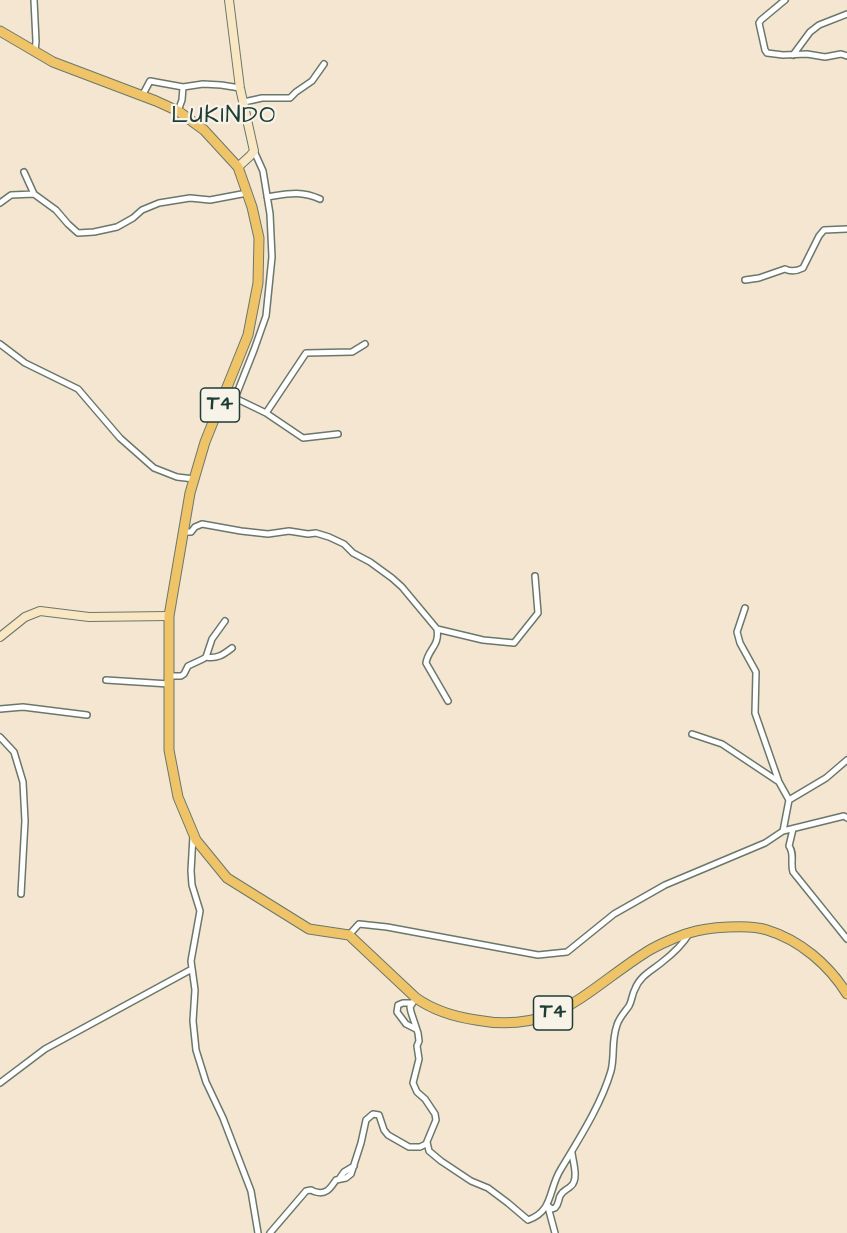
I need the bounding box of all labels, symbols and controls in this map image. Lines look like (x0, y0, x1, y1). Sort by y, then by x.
district label: LUKINDO (171, 103, 277, 131)
road number: T4 (200, 388, 240, 422)
road number: T4 (534, 996, 572, 1030)

